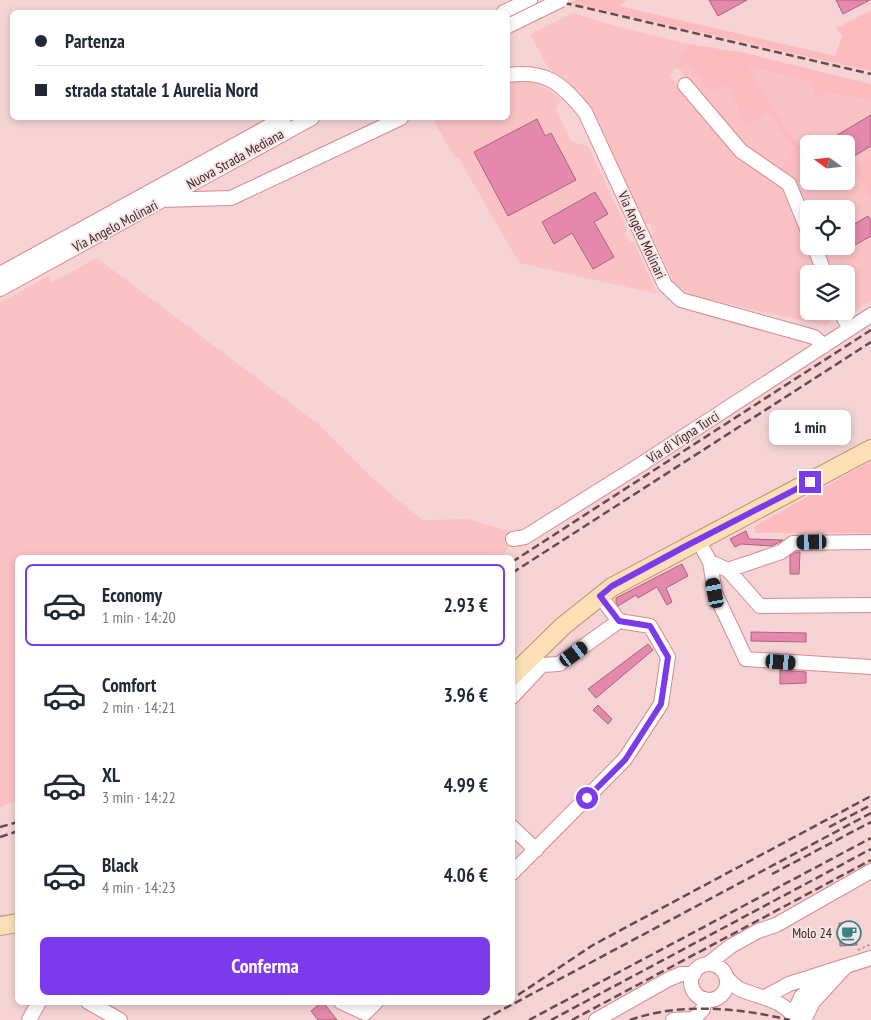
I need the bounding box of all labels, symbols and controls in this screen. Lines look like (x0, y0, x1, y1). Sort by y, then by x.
text: Partenza (65, 29, 125, 53)
text: strada statale 1 Aurelia Nord (65, 78, 258, 102)
street label: Nuova Strada Mediana (183, 125, 287, 193)
north arrow (800, 135, 855, 190)
map controls (800, 135, 855, 320)
street label: Via Angelo Molinari (613, 187, 670, 282)
street label: Via Angelo Molinari (68, 196, 161, 257)
button: locate (800, 200, 855, 255)
button: layers (800, 265, 855, 320)
street label: Via di Vigna Turci (643, 407, 723, 468)
callout: 1 min (769, 410, 851, 444)
text: 1 min (794, 417, 826, 437)
route end (799, 471, 821, 493)
car (796, 534, 827, 550)
car (704, 577, 725, 609)
icon: car (42, 583, 87, 628)
text: Economy (102, 583, 162, 607)
text: 2.93 € (444, 593, 488, 617)
text: 1 min · 14:20 (102, 607, 176, 627)
car (557, 639, 590, 669)
car (765, 653, 796, 671)
icon: car (42, 673, 87, 718)
text: Comfort (102, 673, 156, 697)
text: 3.96 € (444, 683, 488, 707)
text: 2 min · 14:21 (102, 697, 176, 717)
icon: car (42, 763, 87, 808)
text: XL (102, 763, 120, 787)
text: 4.99 € (444, 773, 488, 797)
text: 3 min · 14:22 (102, 787, 176, 807)
route start (576, 787, 598, 809)
icon: car (42, 853, 87, 898)
text: Black (102, 853, 138, 877)
text: 4.06 € (444, 863, 488, 887)
text: 4 min · 14:23 (102, 877, 176, 897)
cafe icon: Molo 24 (836, 920, 862, 946)
place label: Molo 24 (792, 924, 833, 942)
button: Conferma (40, 937, 490, 995)

